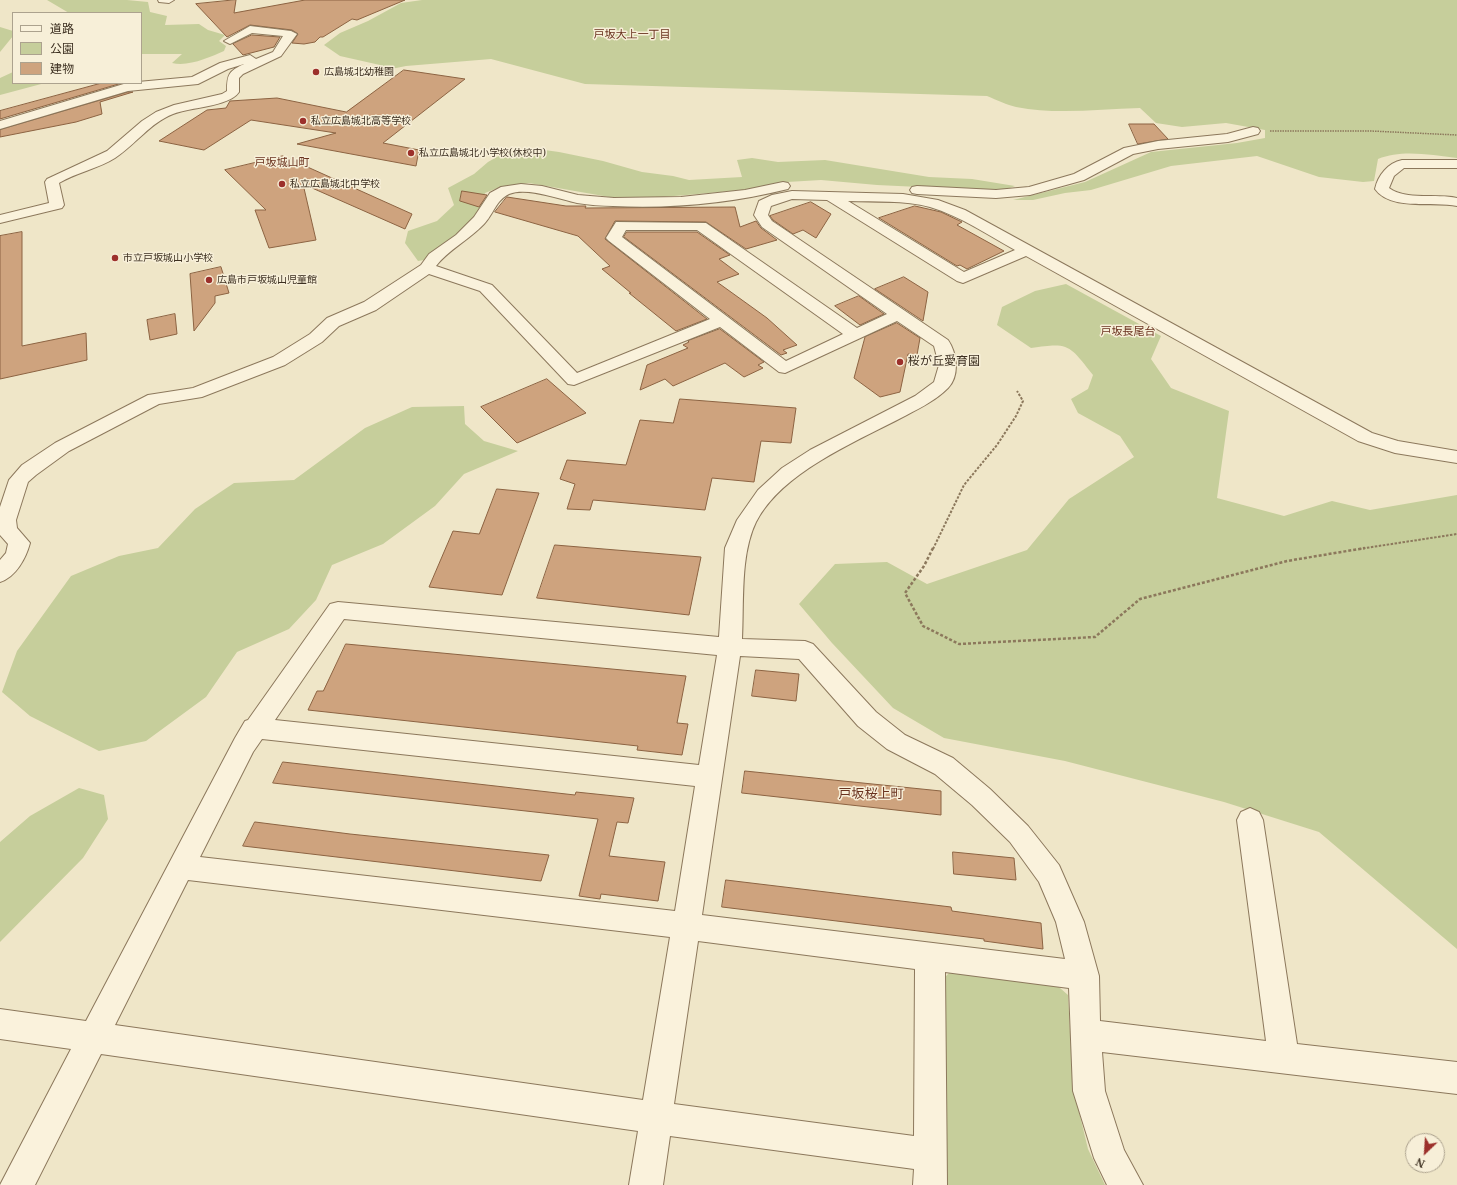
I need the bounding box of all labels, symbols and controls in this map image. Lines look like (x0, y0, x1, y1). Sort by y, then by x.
legend (12, 12, 142, 84)
text: 道路 (50, 20, 74, 37)
district label: 戸坂大上一丁目 (594, 28, 670, 42)
text: 公園 (50, 40, 74, 57)
text: 建物 (50, 60, 74, 77)
place label: 広島城北幼稚園 (324, 66, 394, 78)
marker: 広島城北幼稚園 (311, 67, 321, 77)
place label: 私立広島城北高等学校 (311, 115, 411, 127)
marker: 私立広島城北高等学校 (298, 116, 308, 126)
place label: 私立広島城北小学校(休校中) (419, 147, 546, 159)
marker: 私立広島城北小学校(休校中) (406, 148, 416, 158)
district label: 戸坂城山町 (255, 156, 309, 170)
place label: 私立広島城北中学校 (290, 178, 380, 190)
marker: 私立広島城北中学校 (277, 179, 287, 189)
place label: 市立戸坂城山小学校 (123, 252, 213, 264)
marker: 市立戸坂城山小学校 (110, 253, 120, 263)
place label: 広島市戸坂城山児童館 (217, 274, 317, 286)
marker: 広島市戸坂城山児童館 (204, 275, 214, 285)
district label: 戸坂長尾台 (1101, 325, 1155, 339)
place label: 桜が丘愛育園 (908, 355, 980, 369)
marker: 桜が丘愛育園 (895, 357, 905, 367)
district label: 戸坂桜上町 (839, 786, 903, 802)
north arrow (1405, 1133, 1445, 1173)
text: N (1413, 1155, 1427, 1172)

